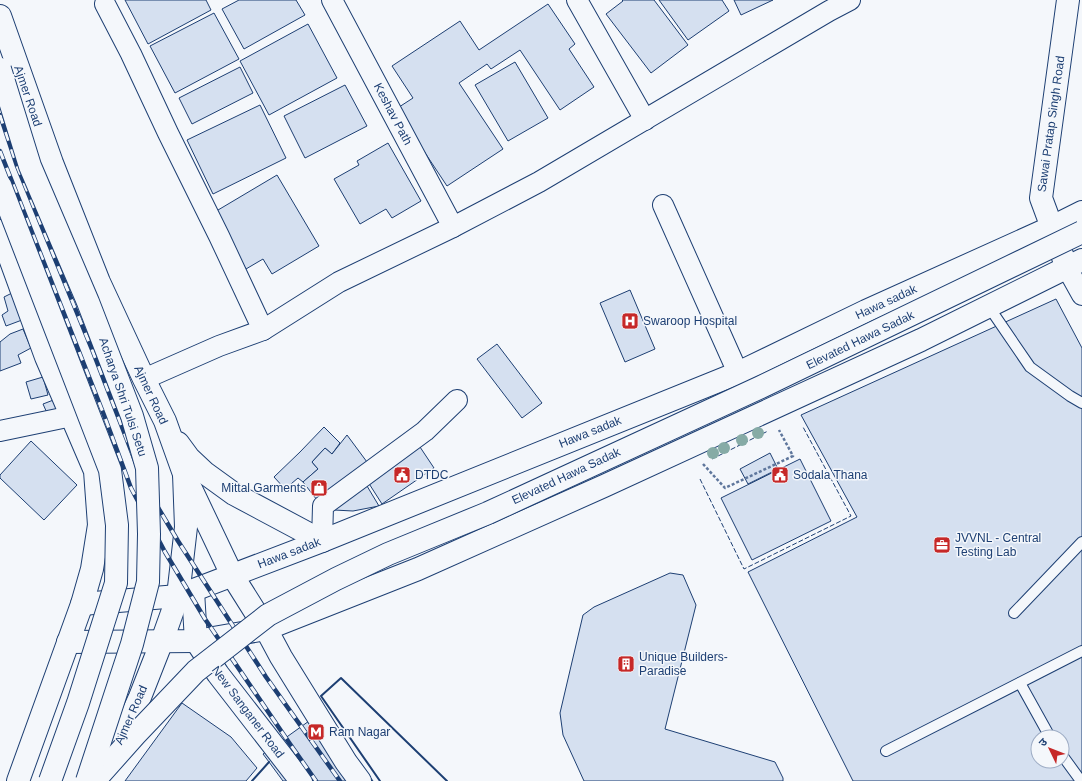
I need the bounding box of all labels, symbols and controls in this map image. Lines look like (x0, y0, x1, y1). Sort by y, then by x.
street label: Sawai Pratap Singh Road (1035, 55, 1067, 193)
street label: Ajmer Road (11, 64, 45, 128)
street label: Keshav Path (371, 81, 415, 147)
street label: Hawa sadak (853, 281, 920, 322)
street label: Elevated Hawa Sadak (804, 307, 917, 372)
hospital icon: Swaroop Hospital (620, 311, 640, 331)
place label: Swaroop Hospital (643, 314, 737, 328)
street label: Acharya Shri Tulsi Setu (96, 336, 150, 458)
street label: Ajmer Road (131, 363, 171, 427)
street label: Hawa sadak (557, 413, 624, 451)
street label: Elevated Hawa Sadak (510, 444, 623, 507)
public building icon: DTDC (392, 465, 412, 485)
public building icon: Sodala Thana (770, 465, 790, 485)
place label: DTDC (415, 468, 449, 482)
place label: Sodala Thana (793, 468, 868, 482)
shop icon: Mittal Garments (309, 478, 329, 498)
place label: Mittal Garments (221, 481, 306, 495)
place label: JVVNL - Central Testing Lab (955, 531, 1041, 559)
street label: Hawa sadak (256, 534, 323, 571)
office icon: JVVNL - Central Testing Lab (932, 535, 952, 555)
place label: Unique Builders- Paradise (639, 650, 728, 678)
building icon: Unique Builders- Paradise (616, 654, 636, 674)
street label: New Sanganer Road (209, 663, 287, 761)
street label: Ajmer Road (112, 683, 150, 747)
metro station icon: Ram Nagar (306, 722, 326, 742)
place label: Ram Nagar (329, 725, 390, 739)
north arrow (1030, 729, 1070, 769)
text: उ (1036, 735, 1050, 749)

